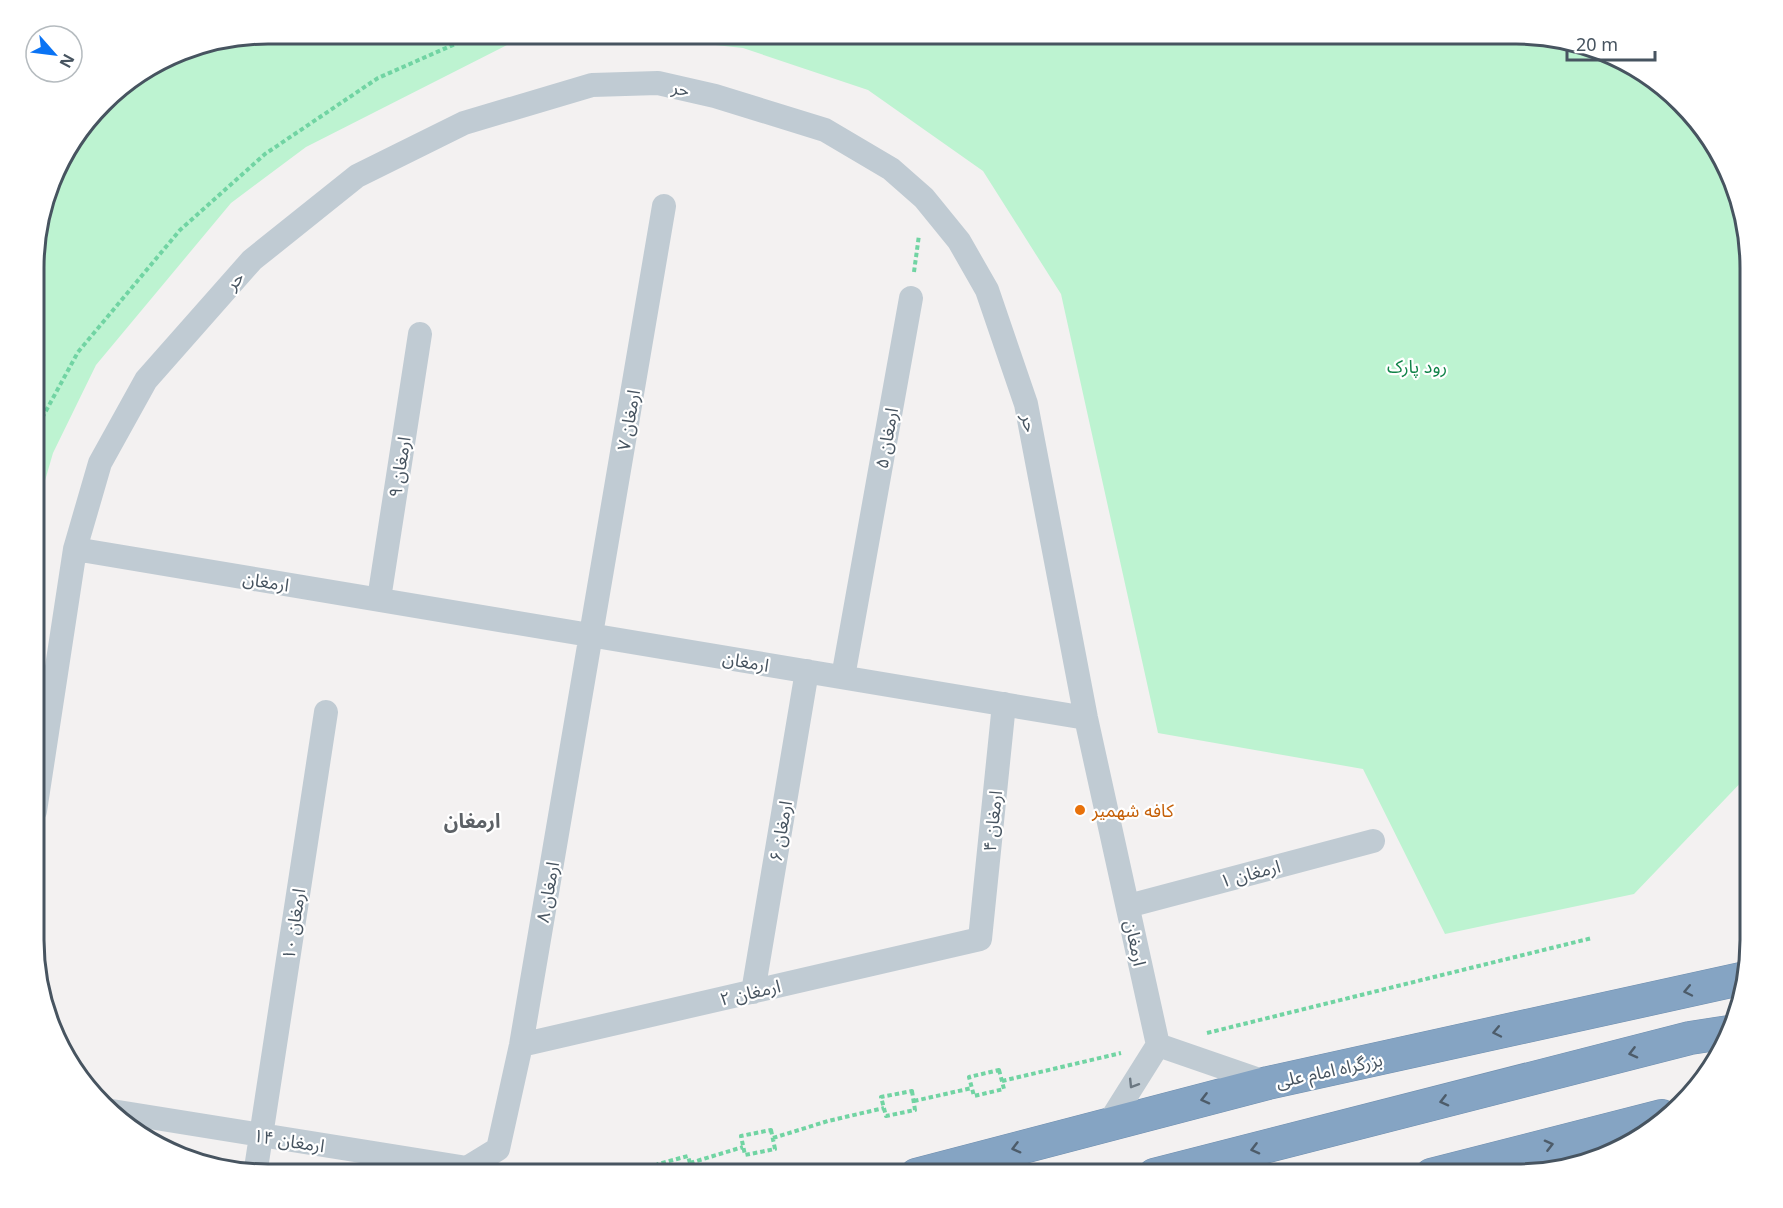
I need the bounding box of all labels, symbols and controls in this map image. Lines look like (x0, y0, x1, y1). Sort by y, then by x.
north arrow (24, 24, 84, 84)
scale bar (1567, 24, 1656, 62)
text: 20 m (1576, 32, 1618, 56)
text: N (54, 50, 80, 72)
street label: حر (669, 74, 692, 102)
street label: حر (218, 265, 249, 295)
park label: رود پارک (1387, 354, 1447, 378)
street label: ارمغان ۷ (611, 388, 645, 452)
street label: ارمغان ۵ (869, 406, 903, 470)
street label: حر (1016, 411, 1043, 434)
street label: ارمغان ۹ (382, 435, 416, 499)
street label: ارمغان (241, 566, 291, 596)
street label: ارمغان (721, 645, 771, 677)
street label: ارمغان ۴ (977, 789, 1007, 853)
place label: كافه شهمير (1091, 798, 1174, 822)
street label: ارمغان ۶ (763, 799, 797, 863)
marker: كافه شهمير (1073, 803, 1087, 817)
district label: ارمغان (444, 807, 500, 834)
street label: ارمغان ۱ (1217, 853, 1283, 893)
street label: ارمغان ۸ (530, 860, 564, 924)
street label: ارمغان ۱۰ (276, 887, 310, 961)
street label: ارمغان (1119, 918, 1153, 968)
street label: ارمغان ۲ (717, 973, 783, 1011)
one-way arrow (1683, 983, 1693, 996)
one-way arrow (1493, 1025, 1503, 1038)
one-way arrow (1628, 1045, 1638, 1058)
street label: بزرگراه امام علی (1274, 1047, 1385, 1096)
one-way arrow (1129, 1078, 1141, 1088)
one-way arrow (1200, 1092, 1211, 1104)
one-way arrow (1439, 1093, 1449, 1106)
street label: ارمغان ۱۴ (252, 1123, 326, 1157)
one-way arrow (1544, 1139, 1554, 1152)
one-way arrow (1011, 1141, 1022, 1153)
one-way arrow (1250, 1142, 1260, 1155)

